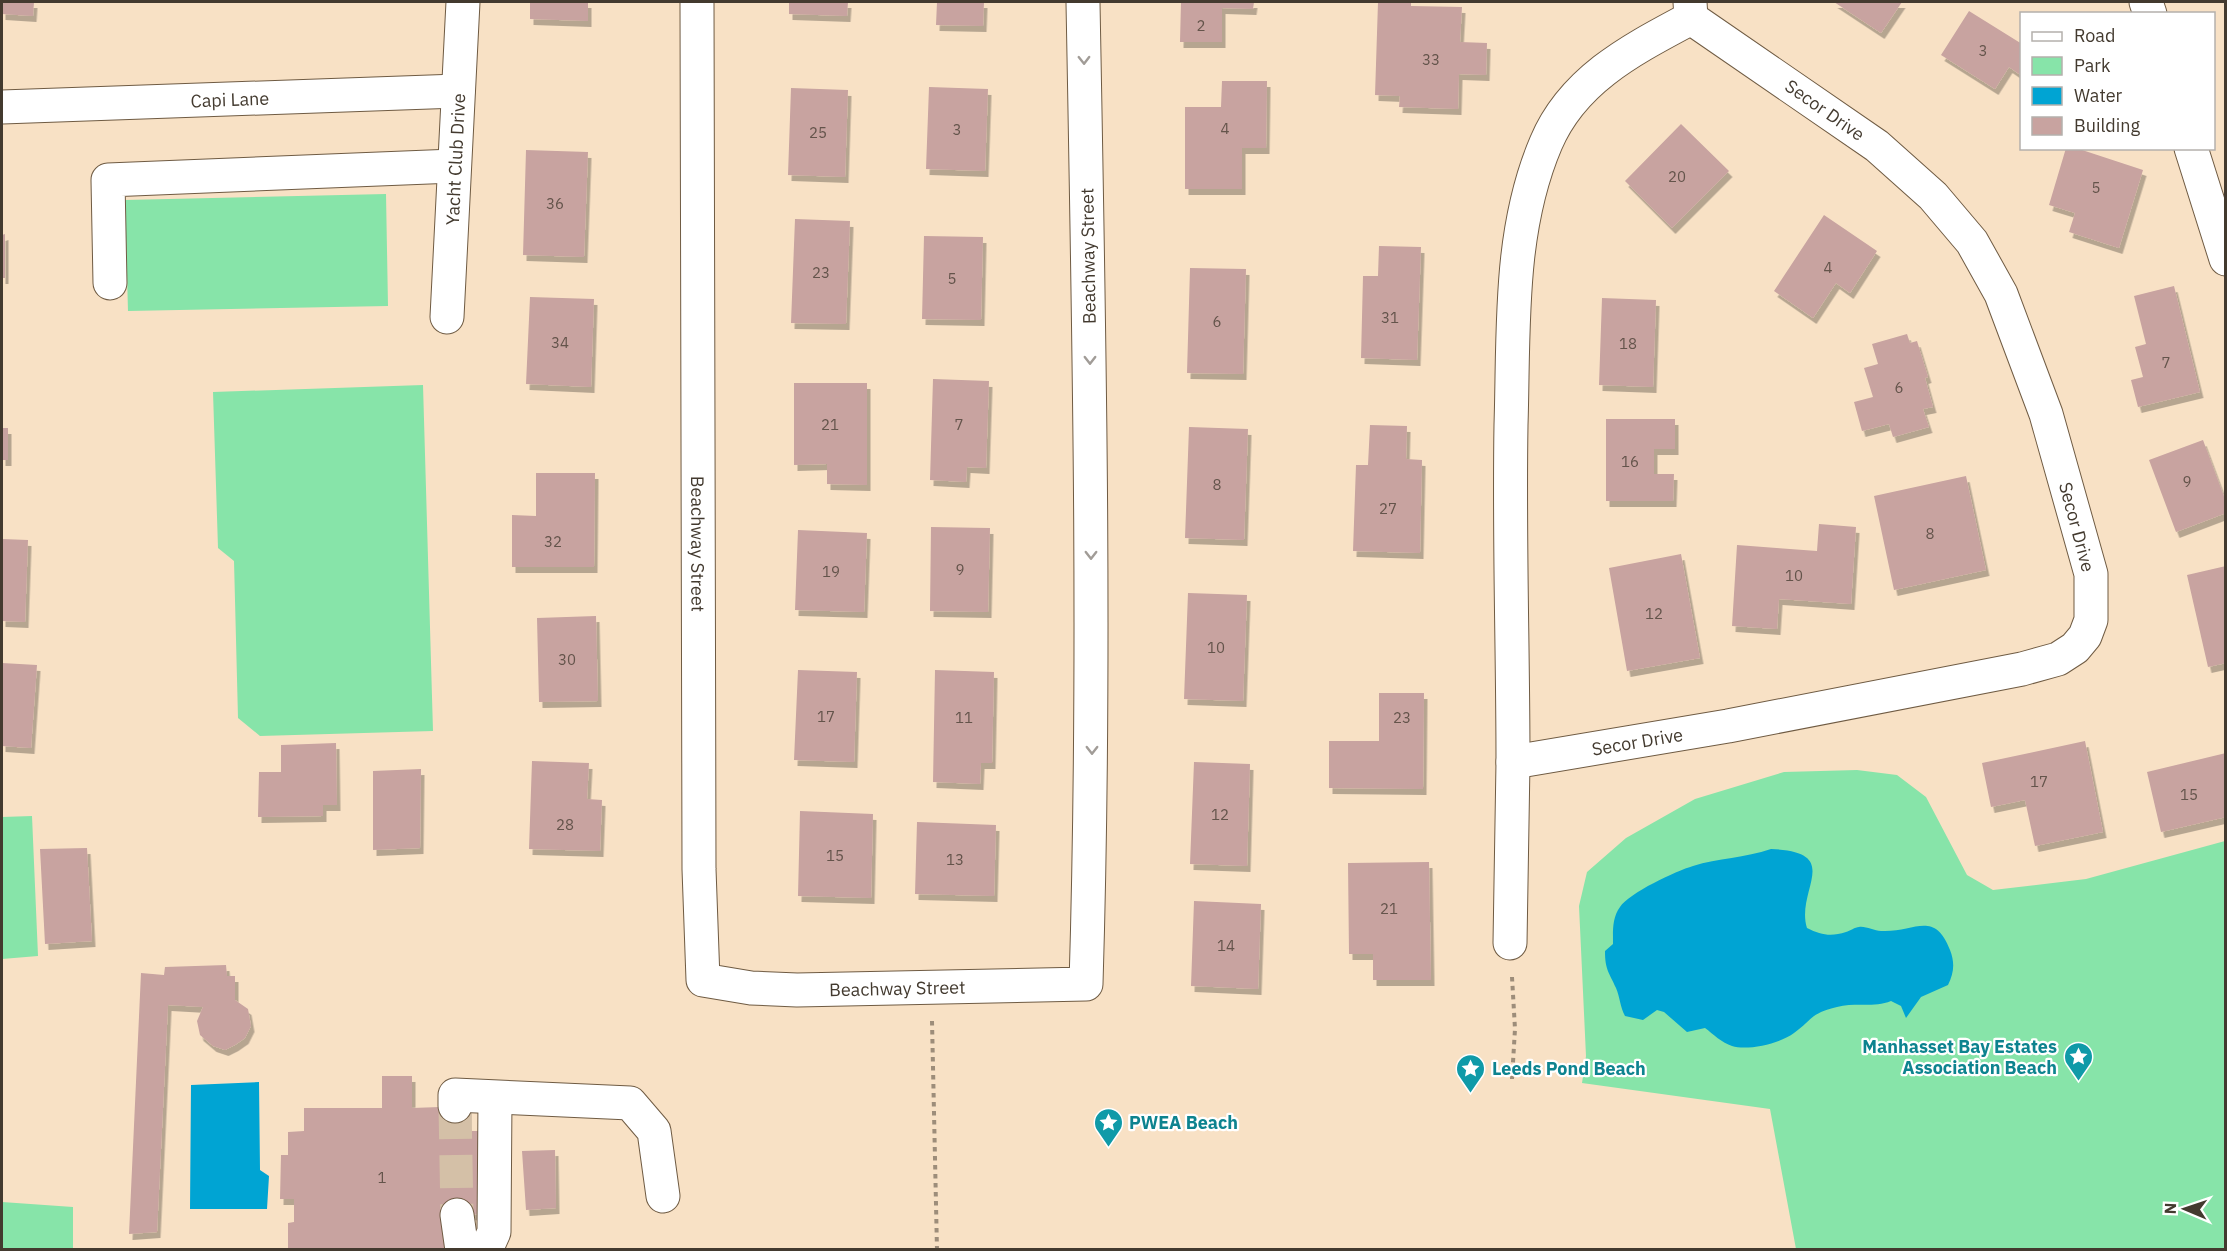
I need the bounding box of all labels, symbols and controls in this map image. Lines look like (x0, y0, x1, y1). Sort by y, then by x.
legend (2020, 12, 2215, 150)
house number: 2 (1196, 16, 1206, 35)
text: Road (2074, 24, 2115, 47)
house number: 3 (1978, 41, 1988, 60)
house number: 33 (1422, 50, 1440, 69)
text: Park (2074, 54, 2111, 77)
one-way arrow (1078, 55, 1090, 64)
street label: Secor Drive (1781, 74, 1869, 146)
text: Water (2074, 84, 2123, 107)
street label: Capi Lane (190, 86, 270, 112)
street label: Yacht Club Drive (440, 93, 470, 226)
text: Building (2074, 114, 2141, 137)
house number: 4 (1220, 119, 1230, 138)
house number: 3 (952, 120, 962, 139)
house number: 25 (809, 123, 827, 142)
house number: 20 (1668, 167, 1686, 186)
house number: 5 (2091, 178, 2101, 197)
street label: Beachway Street (1075, 188, 1101, 324)
house number: 36 (546, 194, 564, 213)
house number: 4 (1823, 258, 1833, 277)
house number: 23 (812, 263, 830, 282)
house number: 5 (947, 269, 957, 288)
house number: 31 (1381, 308, 1399, 327)
house number: 6 (1212, 312, 1222, 331)
house number: 34 (551, 333, 569, 352)
house number: 18 (1619, 334, 1637, 353)
house number: 7 (2161, 353, 2171, 372)
one-way arrow (1084, 355, 1096, 364)
house number: 6 (1894, 378, 1904, 397)
house number: 21 (821, 415, 839, 434)
house number: 7 (954, 415, 964, 434)
house number: 16 (1621, 452, 1639, 471)
house number: 9 (2182, 472, 2192, 491)
house number: 8 (1212, 475, 1222, 494)
street label: Beachway Street (687, 476, 710, 612)
street label: Secor Drive (2054, 480, 2100, 575)
house number: 27 (1379, 499, 1397, 518)
house number: 8 (1925, 524, 1935, 543)
house number: 32 (544, 532, 562, 551)
one-way arrow (1085, 550, 1097, 559)
house number: 9 (955, 560, 965, 579)
house number: 19 (822, 562, 840, 581)
house number: 10 (1785, 566, 1803, 585)
house number: 12 (1645, 604, 1663, 623)
house number: 10 (1207, 638, 1225, 657)
house number: 30 (558, 650, 576, 669)
house number: 17 (817, 707, 835, 726)
house number: 11 (955, 708, 973, 727)
house number: 23 (1393, 708, 1411, 727)
street label: Secor Drive (1590, 722, 1685, 760)
one-way arrow (1086, 745, 1098, 754)
house number: 17 (2030, 772, 2048, 791)
house number: 15 (2180, 785, 2198, 804)
house number: 12 (1211, 805, 1229, 824)
house number: 28 (556, 815, 574, 834)
house number: 15 (826, 846, 844, 865)
house number: 13 (946, 850, 964, 869)
house number: 21 (1380, 899, 1398, 918)
house number: 14 (1217, 936, 1235, 955)
street label: Beachway Street (829, 975, 966, 1001)
place label: Manhasset Bay Estates Association Beach (1862, 1035, 2057, 1079)
place icon: Manhasset Bay Estates Association Beach (2062, 1040, 2094, 1082)
place icon: Leeds Pond Beach (1455, 1052, 1487, 1094)
place label: Leeds Pond Beach (1492, 1057, 1646, 1080)
place icon: PWEA Beach (1092, 1106, 1124, 1148)
place label: PWEA Beach (1129, 1111, 1238, 1134)
house number: 1 (377, 1168, 387, 1187)
north arrow (2155, 1179, 2215, 1239)
text: N (2160, 1202, 2180, 1215)

